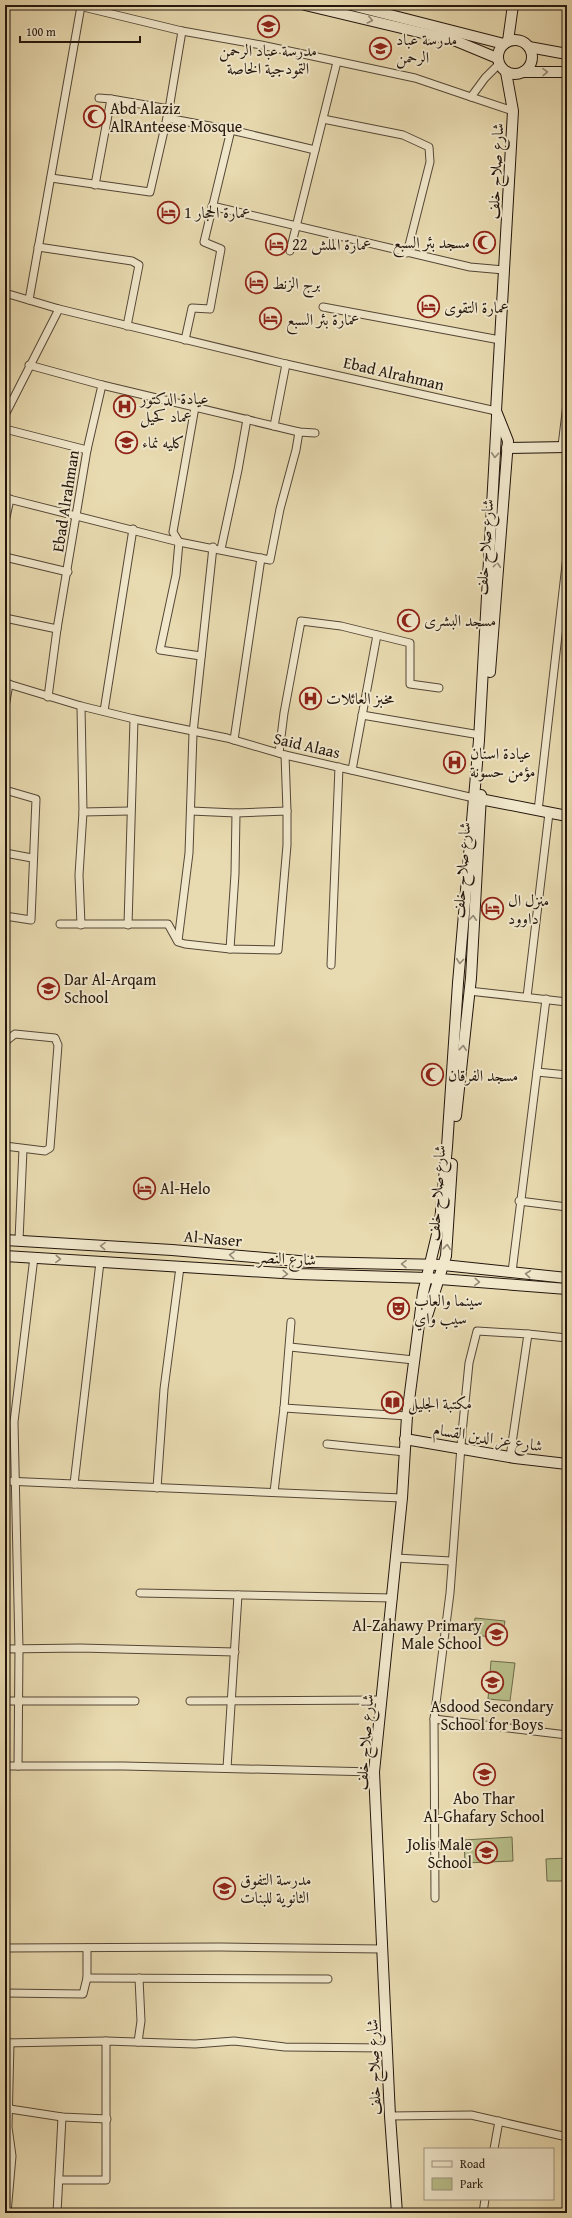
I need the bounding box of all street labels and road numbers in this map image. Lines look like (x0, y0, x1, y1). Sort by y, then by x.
street label: شارع صلاح خلف (480, 122, 513, 220)
street label: Ebad Alrahman (341, 350, 447, 396)
street label: Ebad Alrahman (45, 448, 85, 554)
street label: شارع صلاح خلف (469, 498, 502, 596)
street label: Said Alaas (271, 726, 343, 764)
street label: شارع صلاح خلف (446, 821, 479, 919)
street label: شارع صلاح خلف (421, 1144, 454, 1242)
street label: Al-Naser (183, 1224, 243, 1253)
street label: شارع النصر (255, 1244, 317, 1274)
street label: شارع عز الدين القسام (431, 1416, 545, 1460)
street label: شارع صلاح خلف (349, 1693, 382, 1791)
street label: شارع صلاح خلف (359, 2018, 390, 2116)

